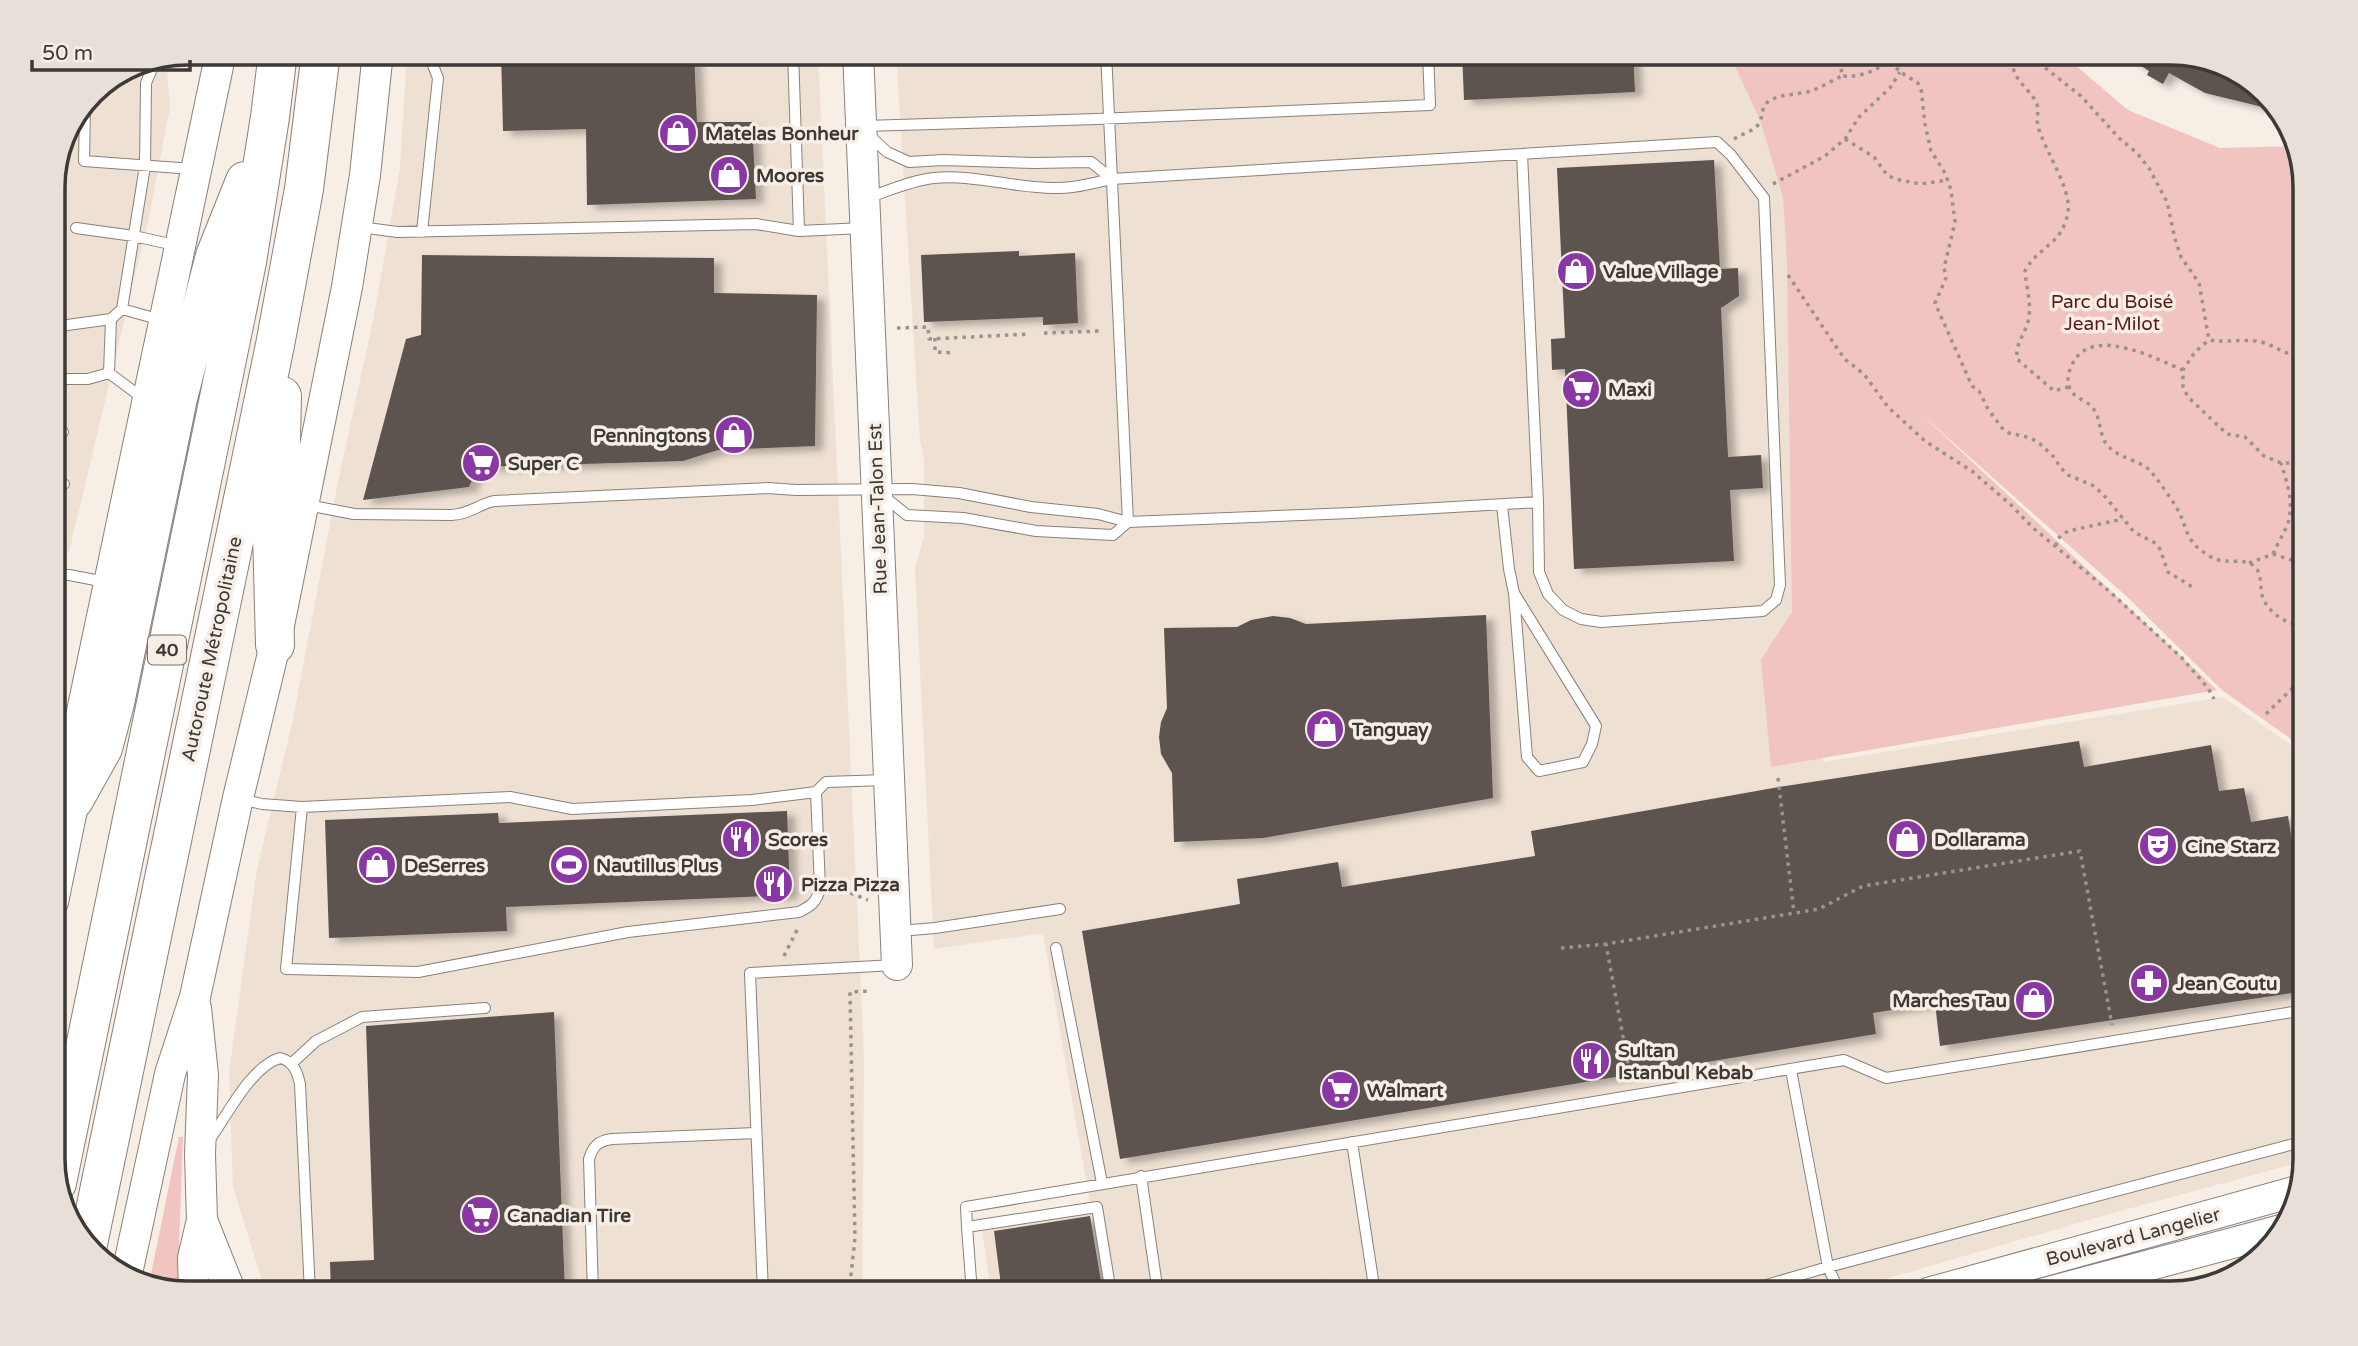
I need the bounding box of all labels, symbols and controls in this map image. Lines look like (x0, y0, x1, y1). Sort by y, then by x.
scale bar (32, 28, 189, 72)
text: 50 m (42, 41, 93, 66)
shop icon: Matelas Bonheur (657, 112, 699, 154)
place label: Matelas Bonheur (705, 123, 859, 145)
shop icon: Moores (708, 154, 750, 196)
place label: Moores (756, 165, 824, 187)
shop icon: Value Village (1555, 250, 1597, 292)
place label: Value Village (1603, 261, 1719, 284)
park label: Parc du Boisé Jean-Milot (2051, 291, 2173, 335)
supermarket icon: Maxi (1560, 368, 1602, 410)
place label: Maxi (1608, 379, 1652, 401)
shop icon: Penningtons (713, 414, 755, 456)
street label: Rue Jean-Talon Est (864, 423, 892, 595)
place label: Penningtons (593, 425, 707, 448)
supermarket icon: Super C (460, 442, 502, 484)
place label: Super C (508, 453, 579, 476)
street label: Autoroute Métropolitaine (177, 535, 247, 764)
road number: 40 (148, 636, 186, 664)
shop icon: Tanguay (1304, 708, 1346, 750)
place label: Tanguay (1351, 719, 1429, 742)
restaurant icon: Scores (720, 818, 762, 860)
shop icon: Dollarama (1886, 818, 1928, 860)
theatre icon: Cine Starz (2137, 825, 2179, 867)
place label: Scores (768, 829, 828, 851)
place label: Dollarama (1934, 829, 2026, 851)
place label: Cine Starz (2185, 836, 2277, 858)
shop icon: DeSerres (356, 844, 398, 886)
sports icon: Nautillus Plus (548, 844, 590, 886)
place label: DeSerres (404, 855, 485, 877)
place label: Nautillus Plus (596, 855, 719, 877)
restaurant icon: Pizza Pizza (753, 863, 795, 905)
place label: Pizza Pizza (801, 874, 900, 896)
pharmacy icon: Jean Coutu (2128, 962, 2170, 1004)
place label: Jean Coutu (2175, 973, 2278, 995)
shop icon: Marches Tau (2013, 979, 2055, 1021)
place label: Marches Tau (1892, 990, 2007, 1012)
restaurant icon: Sultan Istanbul Kebab (1570, 1040, 1612, 1082)
place label: Sultan Istanbul Kebab (1618, 1040, 1753, 1084)
supermarket icon: Walmart (1319, 1069, 1361, 1111)
place label: Walmart (1367, 1080, 1444, 1102)
supermarket icon: Canadian Tire (459, 1194, 501, 1236)
street label: Boulevard Langelier (2044, 1203, 2224, 1271)
place label: Canadian Tire (507, 1205, 631, 1227)

